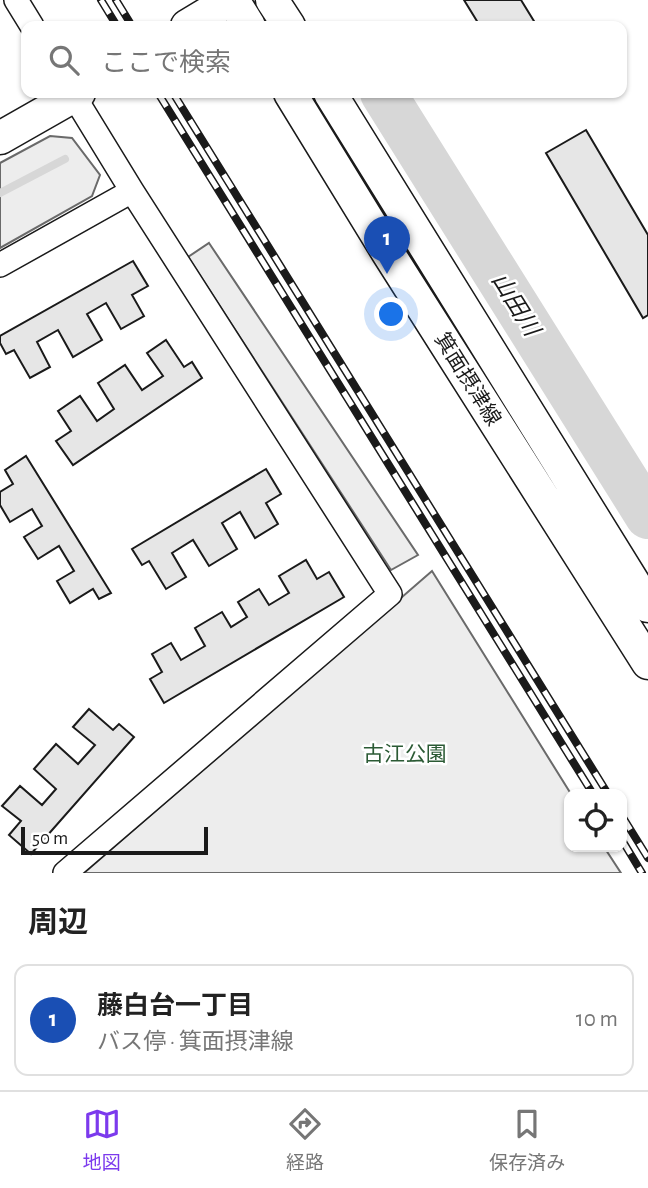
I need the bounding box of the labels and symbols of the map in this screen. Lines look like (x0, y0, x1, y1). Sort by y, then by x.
pin: 1 (364, 216, 410, 274)
water label: 山田川 (487, 269, 545, 343)
your location (374, 297, 408, 331)
street label: 箕面摂津線 (431, 329, 505, 429)
park label: 古江公園 (363, 743, 447, 765)
scale bar (21, 824, 208, 856)

